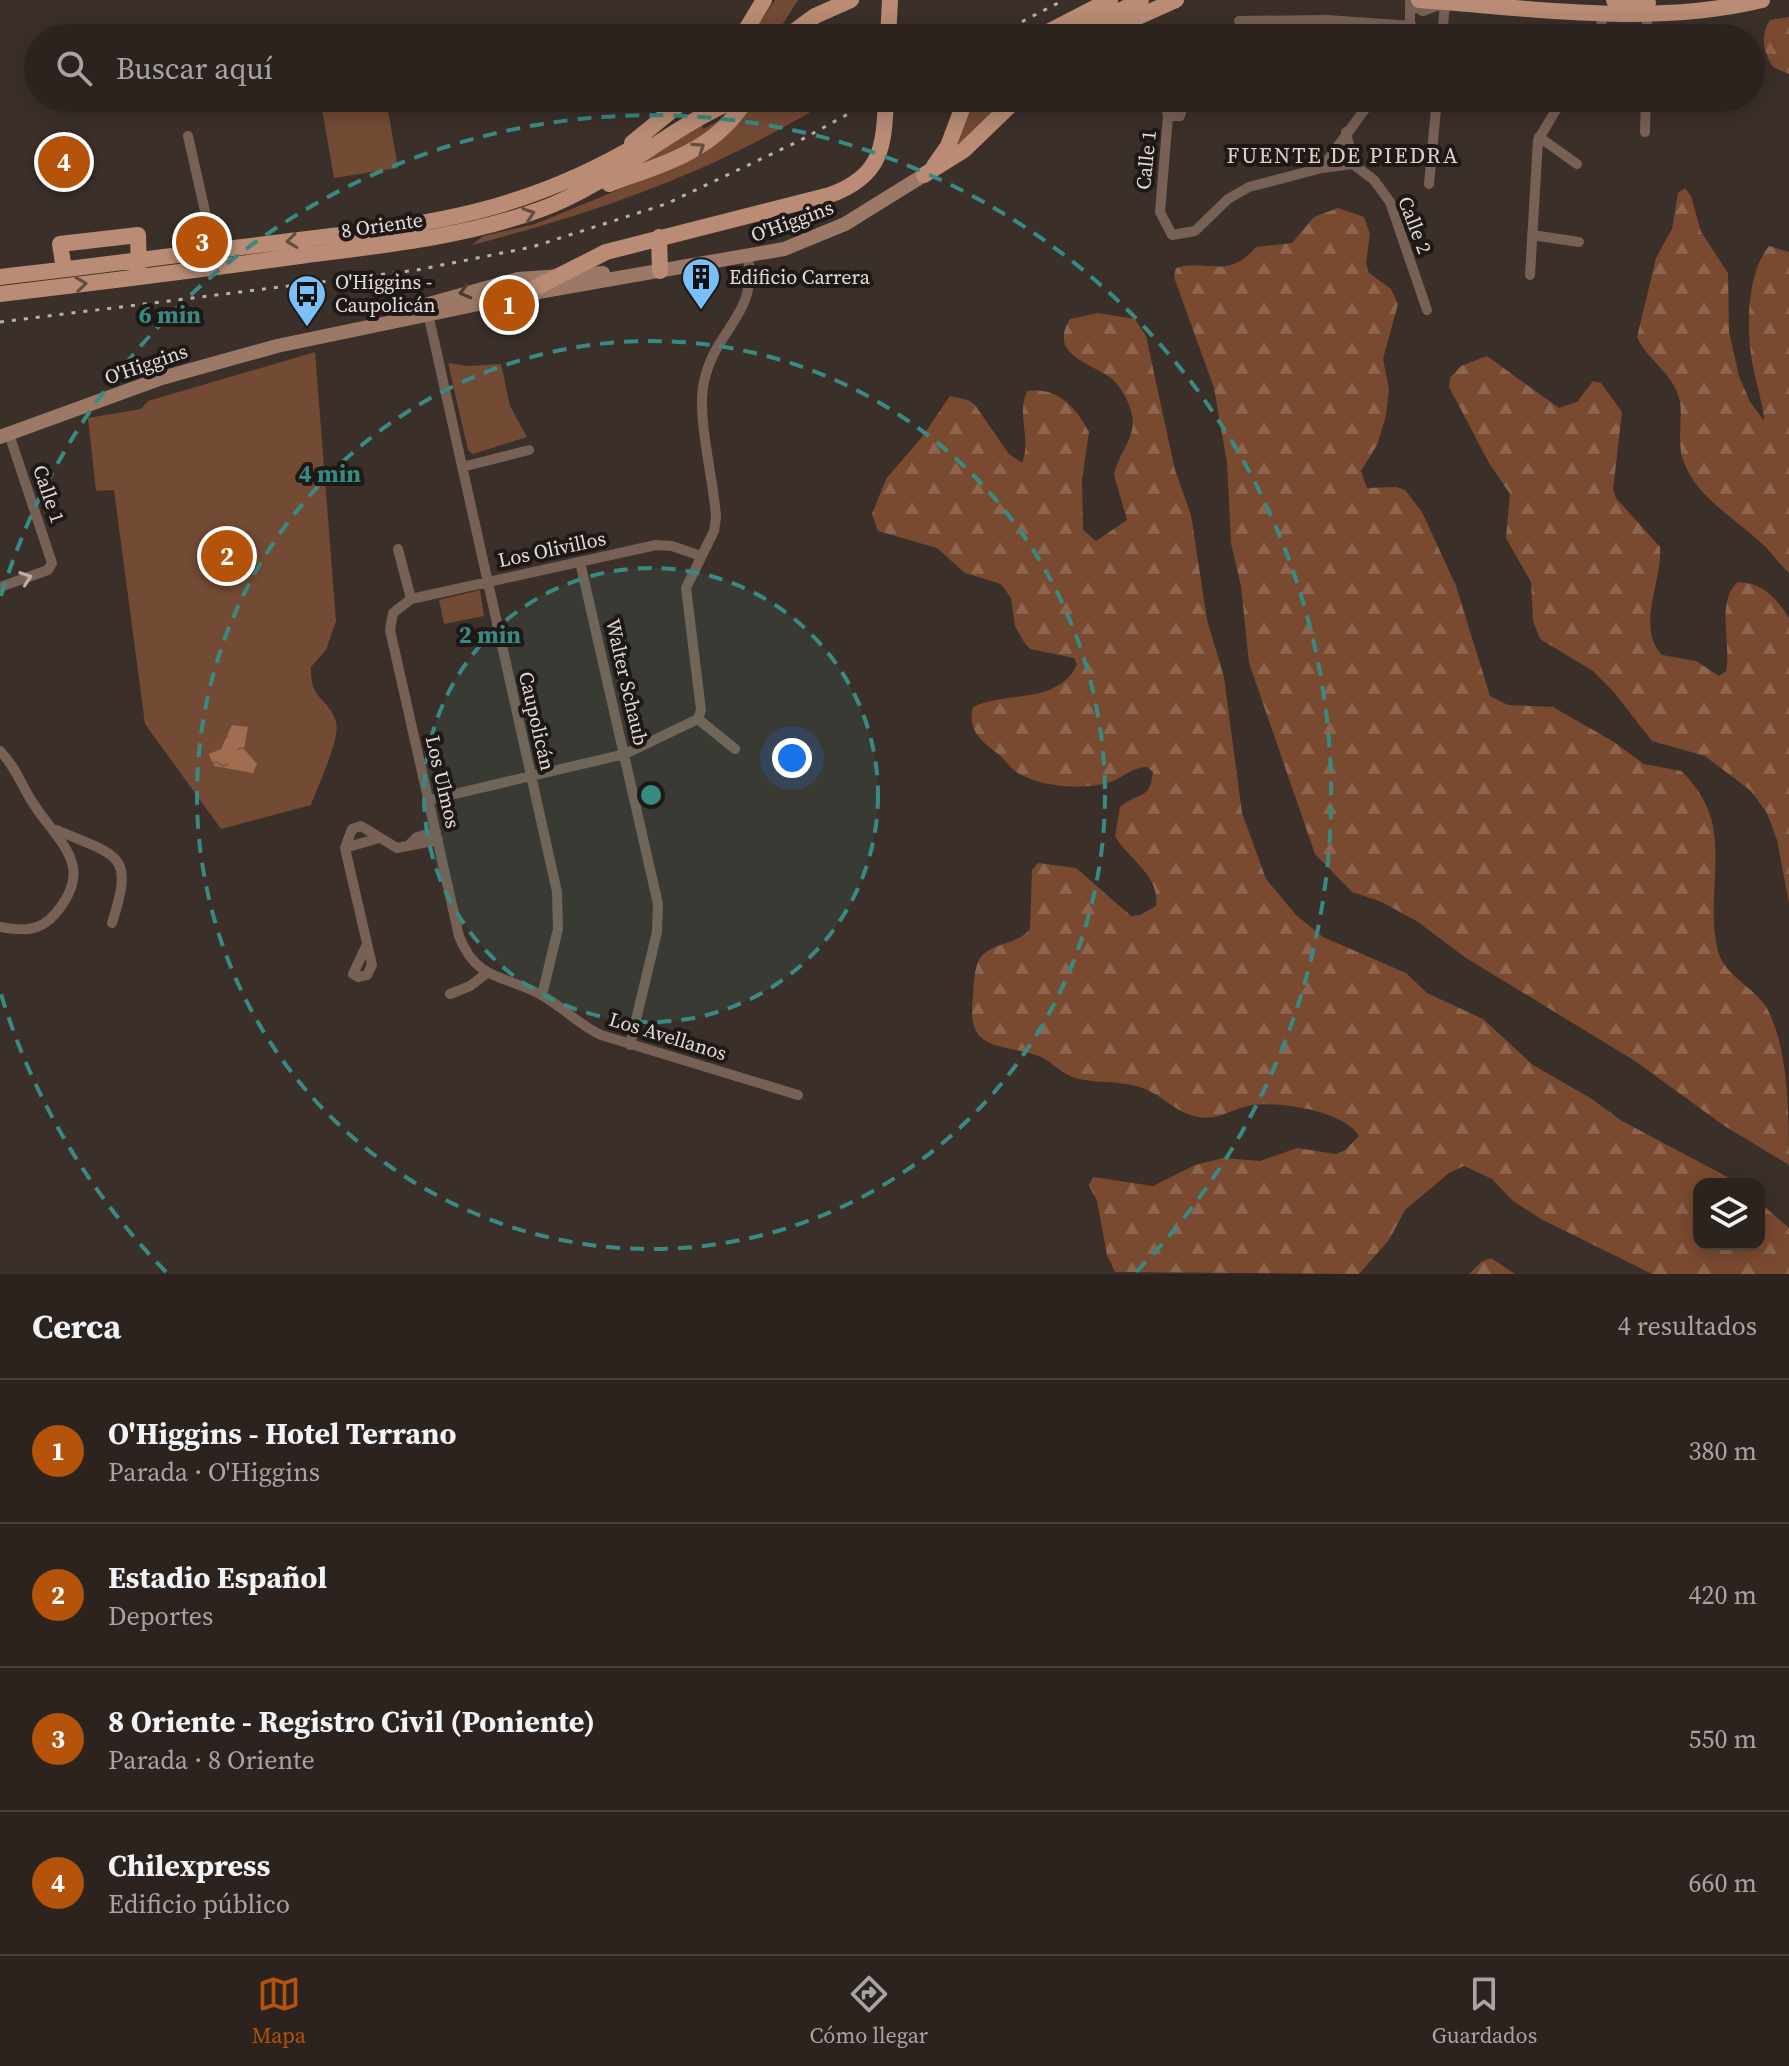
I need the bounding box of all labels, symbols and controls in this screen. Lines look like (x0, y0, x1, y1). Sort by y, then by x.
search box (24, 24, 1765, 112)
icon: search (52, 46, 96, 90)
text: Buscar aquí (116, 48, 273, 89)
street label: Calle 1 (1129, 129, 1163, 191)
pin: 4 (38, 132, 90, 192)
district label: FUENTE DE PIEDRA (1226, 140, 1460, 170)
one-way arrow (690, 142, 705, 157)
street label: Calle 2 (1391, 192, 1439, 258)
street label: O'Higgins (747, 193, 837, 249)
street label: 8 Oriente (339, 205, 425, 245)
one-way arrow (521, 207, 535, 223)
pin: 3 (176, 212, 228, 272)
one-way arrow (285, 232, 299, 249)
building icon: Edificio Carrera (680, 256, 722, 311)
place label: Edificio Carrera (729, 263, 871, 291)
place label: O'Higgins - Caupolicán (335, 268, 436, 319)
bus stop icon: O'Higgins - Caupolicán (286, 273, 328, 328)
pin: 1 (483, 275, 535, 335)
one-way arrow (74, 276, 88, 293)
one-way arrow (459, 283, 472, 300)
text: 6 min (139, 298, 201, 331)
street label: O'Higgins (101, 337, 191, 391)
text: 4 min (299, 457, 361, 490)
street label: Calle 1 (26, 461, 72, 527)
street label: Los Olivillos (495, 524, 609, 574)
pin: 2 (201, 526, 253, 586)
one-way arrow (19, 571, 33, 587)
street label: Walter Schaub (599, 616, 655, 748)
text: 2 min (459, 618, 521, 651)
street label: Caupolicán (512, 669, 562, 773)
street label: Los Ulmos (419, 733, 467, 831)
your location (772, 738, 812, 778)
centre of rings (637, 781, 665, 809)
street label: Los Avellanos (606, 1005, 730, 1067)
map controls (1693, 1178, 1765, 1250)
button: layers (1693, 1178, 1765, 1250)
text: Cerca (32, 1303, 121, 1349)
text: 4 resultados (1618, 1308, 1757, 1344)
text: O'Higgins - Hotel Terrano (108, 1413, 456, 1454)
text: 1 (51, 1433, 65, 1469)
text: 380 m (1689, 1433, 1757, 1469)
text: Parada · O'Higgins (108, 1454, 320, 1490)
text: Estadio Español (108, 1557, 327, 1598)
text: 2 (51, 1577, 65, 1613)
text: 420 m (1689, 1577, 1757, 1613)
text: Deportes (108, 1598, 213, 1634)
text: 8 Oriente - Registro Civil (Poniente) (108, 1701, 595, 1742)
text: 3 (51, 1721, 65, 1757)
text: 550 m (1689, 1721, 1757, 1757)
text: Parada · 8 Oriente (108, 1742, 315, 1778)
text: Chilexpress (108, 1845, 270, 1886)
text: 4 (51, 1865, 65, 1901)
text: 660 m (1689, 1865, 1757, 1901)
text: Edificio público (108, 1886, 290, 1922)
tab: Mapa (252, 1972, 306, 2050)
tab: Cómo llegar (809, 1972, 928, 2050)
tab: Guardados (1432, 1972, 1537, 2050)

